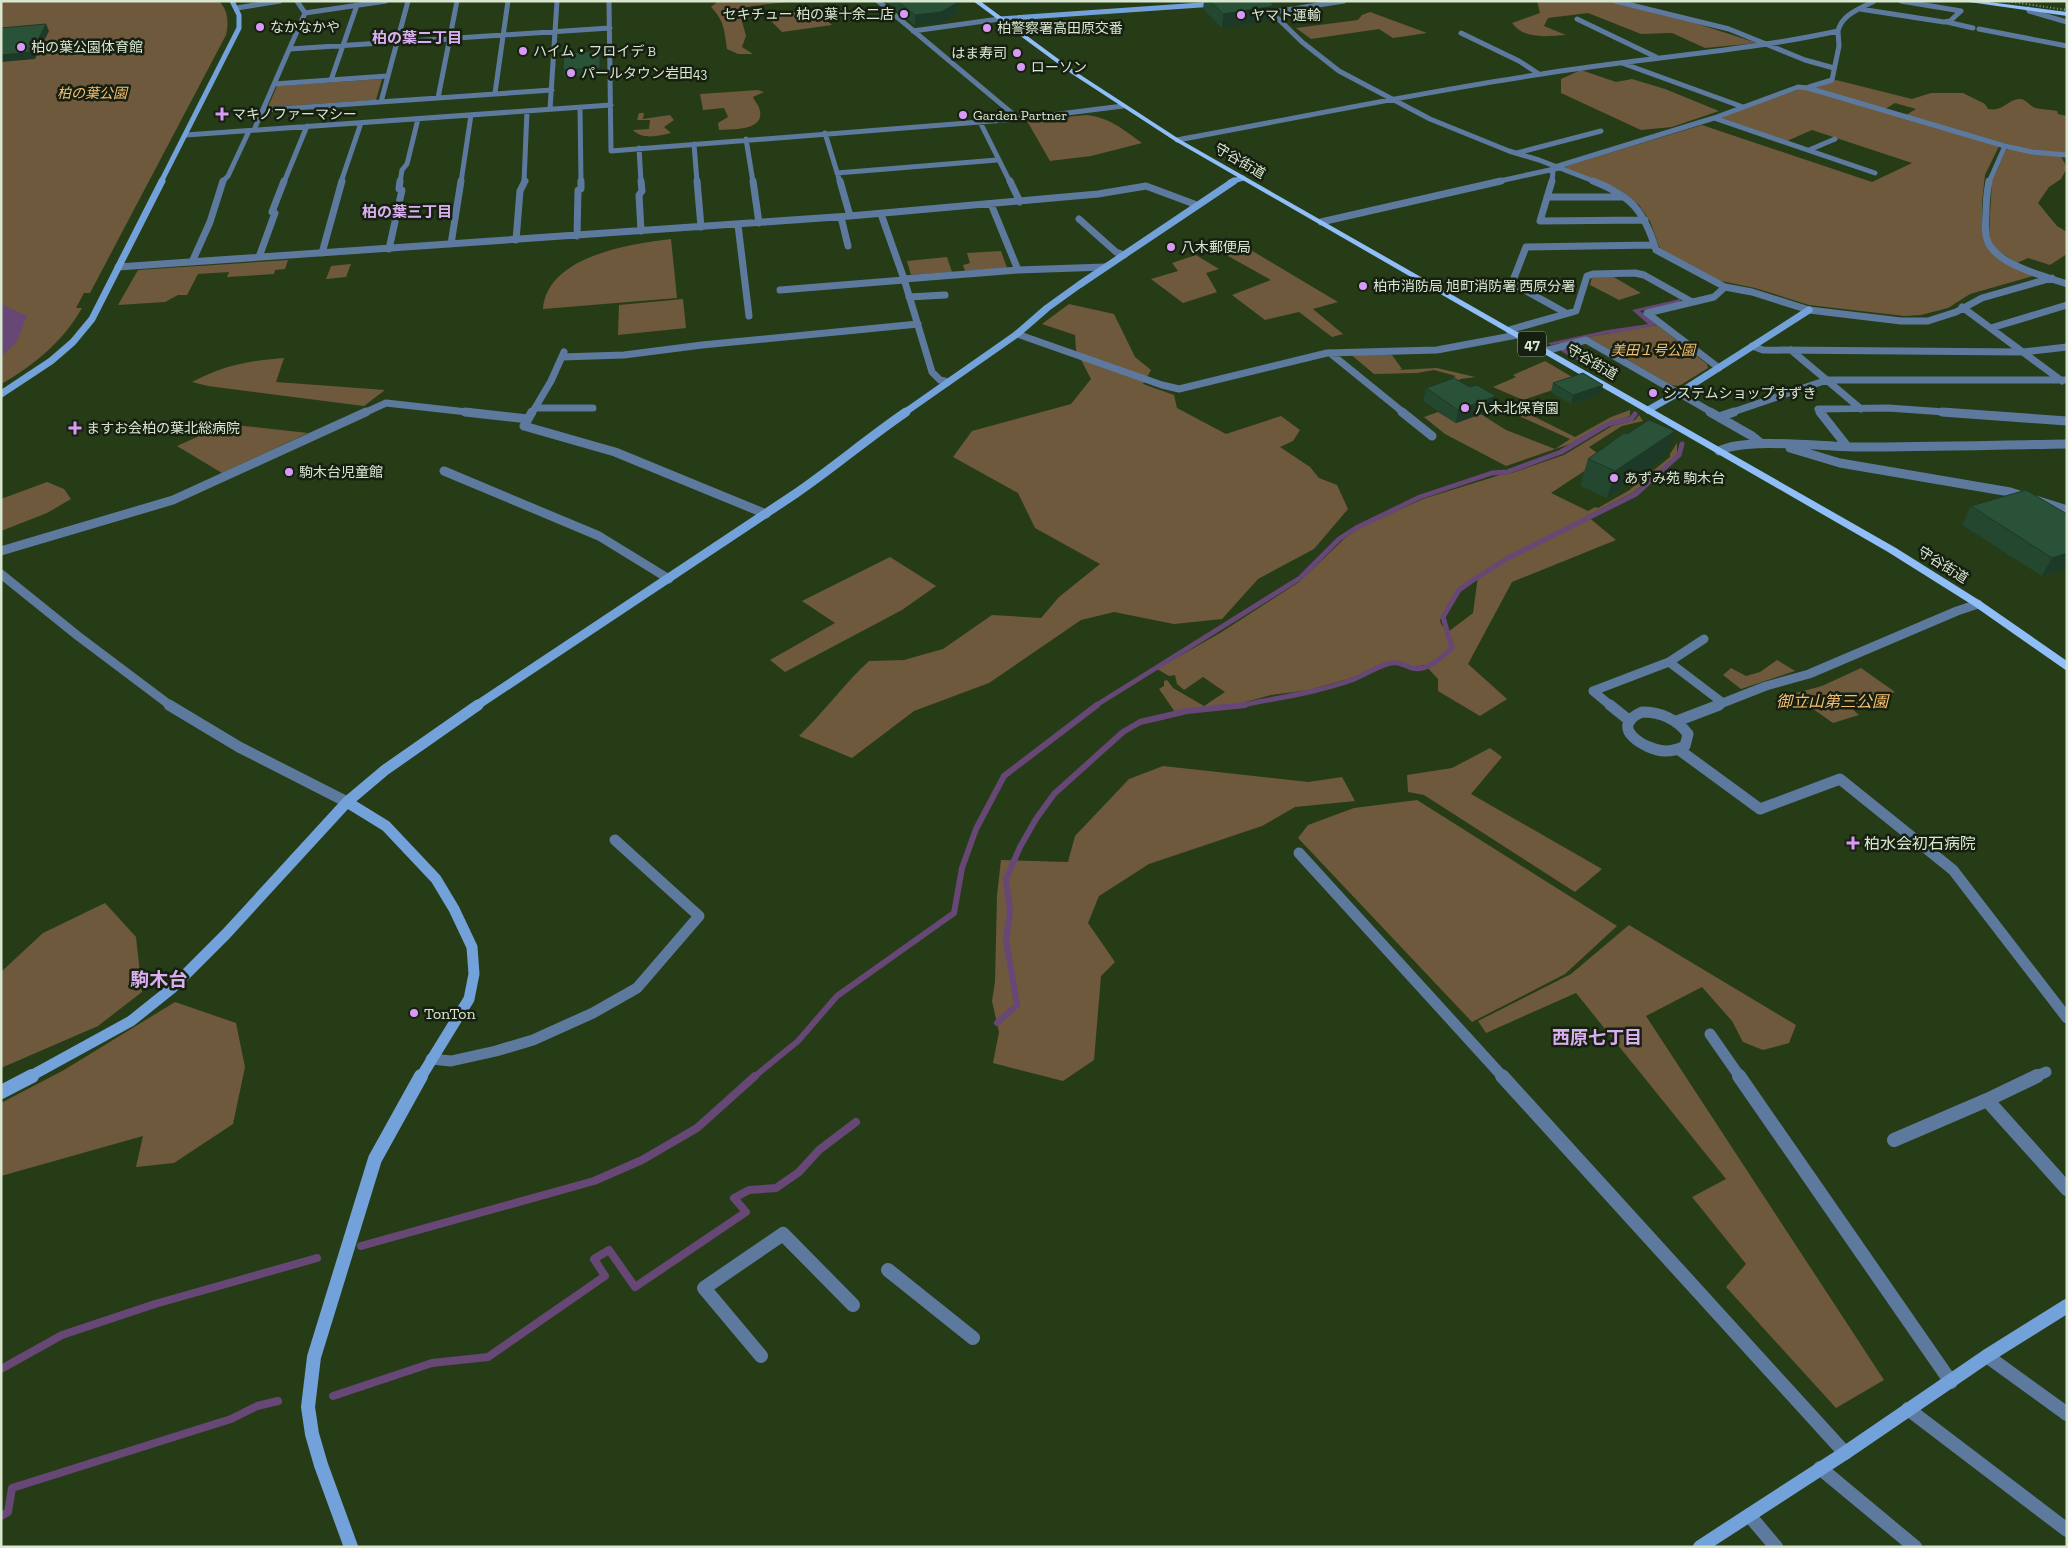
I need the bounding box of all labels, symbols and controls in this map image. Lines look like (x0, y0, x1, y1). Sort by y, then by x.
place label: セキチュー 柏の葉十余二店 (723, 6, 894, 23)
place label: ヤマト運輸 (1251, 7, 1321, 24)
marker: セキチュー 柏の葉十余二店 (898, 8, 910, 20)
marker: ヤマト運輸 (1235, 9, 1247, 21)
place label: なかなかや (270, 19, 340, 36)
place label: 柏警察署高田原交番 (997, 20, 1123, 37)
marker: なかなかや (254, 21, 266, 33)
marker: 柏警察署高田原交番 (981, 22, 993, 34)
district label: 柏の葉二丁目 (372, 29, 462, 47)
place label: 柏の葉公園体育館 (31, 39, 143, 56)
marker: 柏の葉公園体育館 (15, 41, 27, 53)
place label: ハイム・フロイデ B (533, 43, 656, 60)
marker: ハイム・フロイデ B (517, 45, 529, 57)
place label: はま寿司 (951, 45, 1007, 62)
marker: はま寿司 (1011, 47, 1023, 59)
place label: ローソン (1031, 59, 1087, 76)
marker: ローソン (1015, 61, 1027, 73)
place label: パールタウン岩田43 (581, 65, 708, 82)
marker: パールタウン岩田43 (565, 67, 577, 79)
park label: 柏の葉公園 (57, 85, 129, 102)
place label: マキノファーマシー (232, 106, 357, 123)
place label: Garden Partner (973, 107, 1067, 124)
marker: マキノファーマシー (216, 108, 228, 120)
marker: Garden Partner (957, 109, 969, 121)
street label: 守谷街道 (1212, 140, 1268, 182)
district label: 柏の葉三丁目 (362, 203, 452, 221)
place label: 八木郵便局 (1181, 239, 1251, 256)
marker: 八木郵便局 (1165, 241, 1177, 253)
place label: 柏市消防局 旭町消防署 西原分署 (1373, 278, 1575, 295)
marker: 柏市消防局 旭町消防署 西原分署 (1357, 280, 1369, 292)
road number: 47 (1518, 332, 1546, 356)
street label: 守谷街道 (1564, 341, 1620, 383)
park label: 美田１号公園 (1611, 342, 1697, 359)
place label: システムショップすずき (1663, 385, 1817, 402)
marker: システムショップすずき (1647, 387, 1659, 399)
place label: 八木北保育園 (1475, 400, 1559, 417)
marker: 八木北保育園 (1459, 402, 1471, 414)
place label: ますお会柏の葉北総病院 (86, 420, 240, 437)
marker: ますお会柏の葉北総病院 (68, 421, 82, 435)
place label: 駒木台児童館 (299, 464, 383, 481)
marker: 駒木台児童館 (283, 466, 295, 478)
place label: あずみ苑 駒木台 (1624, 470, 1725, 487)
marker: あずみ苑 駒木台 (1608, 472, 1620, 484)
street label: 守谷街道 (1915, 543, 1971, 587)
park label: 御立山第三公園 (1776, 692, 1890, 711)
place label: 柏水会初石病院 (1864, 834, 1976, 853)
marker: 柏水会初石病院 (1846, 836, 1860, 850)
district label: 駒木台 (130, 968, 188, 991)
place label: TonTon (424, 1004, 477, 1023)
marker: TonTon (408, 1007, 420, 1019)
district label: 西原七丁目 (1552, 1027, 1642, 1049)

